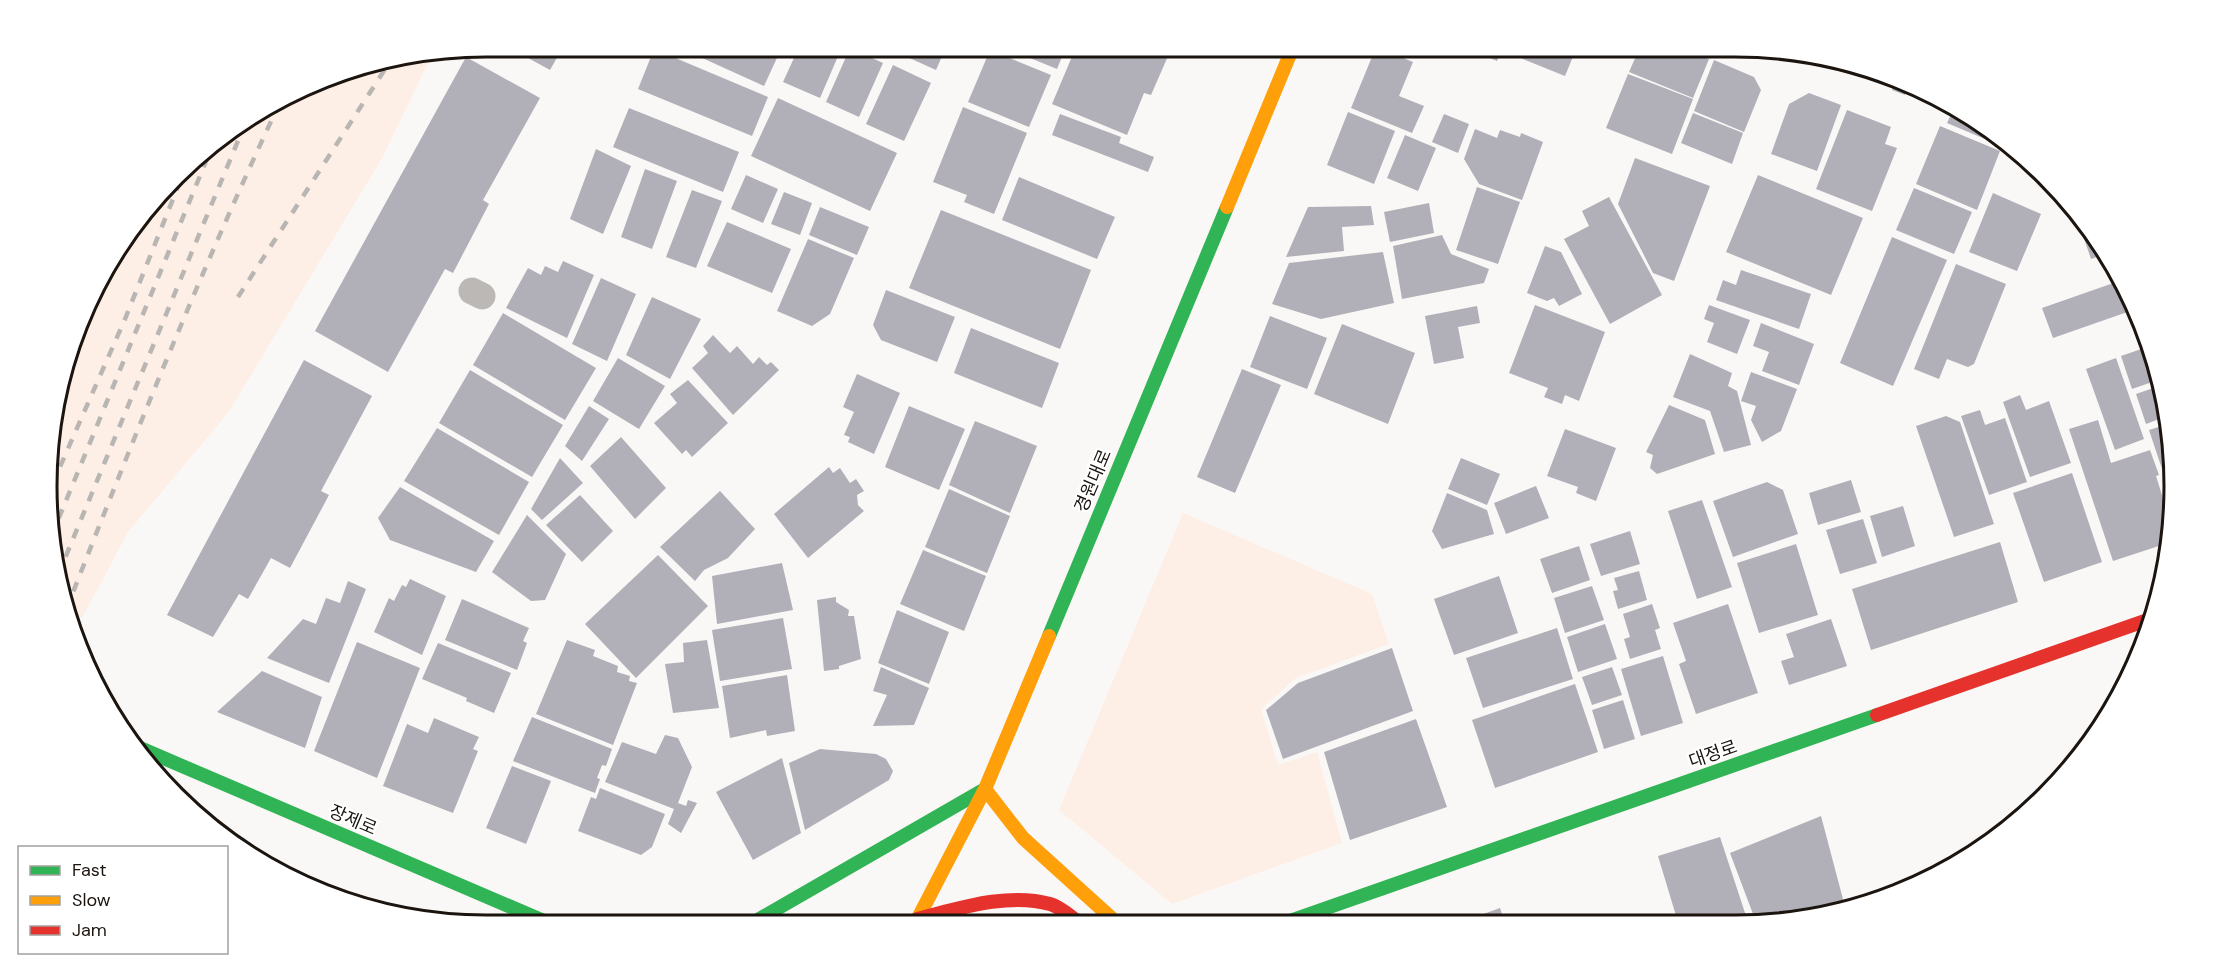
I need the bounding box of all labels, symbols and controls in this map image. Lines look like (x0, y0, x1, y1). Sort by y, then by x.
street label: 경원대로 (1069, 446, 1117, 516)
street label: 대정로 (1686, 735, 1740, 773)
street label: 장제로 (325, 799, 381, 841)
legend (18, 846, 228, 954)
text: Fast (72, 858, 107, 882)
text: Slow (72, 888, 111, 912)
text: Jam (72, 918, 107, 942)

